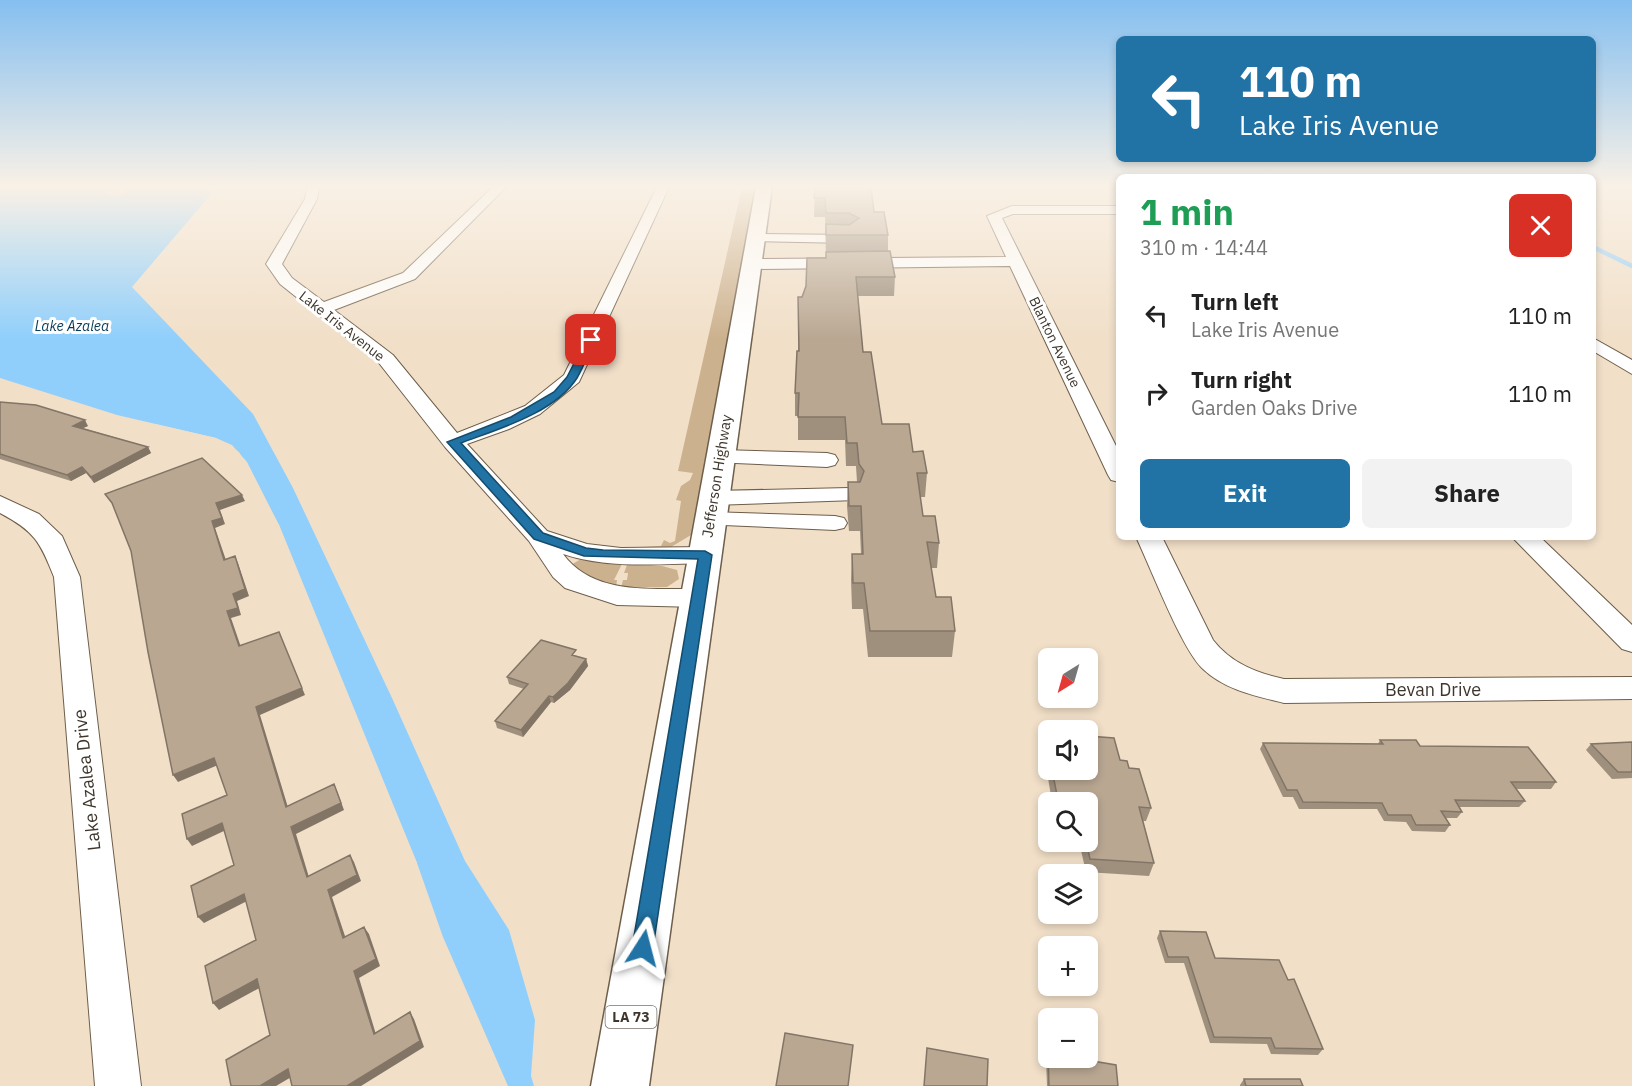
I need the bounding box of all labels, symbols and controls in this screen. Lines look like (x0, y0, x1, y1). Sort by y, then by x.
text: 110 m (1239, 54, 1362, 109)
icon: left (1140, 60, 1218, 138)
text: Lake Iris Avenue (1239, 107, 1439, 142)
text: 1 min (1140, 188, 1234, 235)
button: close (1509, 194, 1572, 257)
text: 310 m · 14:44 (1140, 234, 1268, 261)
street label: Lake Iris Avenue (296, 287, 389, 365)
text: Turn left (1191, 287, 1279, 316)
street label: Blanton Avenue (1025, 294, 1085, 391)
icon: left (1140, 299, 1173, 332)
text: 110 m (1508, 301, 1572, 330)
pin (565, 314, 616, 365)
text: Lake Iris Avenue (1191, 316, 1339, 343)
water label: Lake Azalea (35, 317, 109, 335)
icon: arrive (574, 323, 607, 356)
text: Turn right (1191, 365, 1292, 394)
icon: right (1140, 377, 1173, 410)
text: 110 m (1508, 379, 1572, 408)
text: Garden Oaks Drive (1191, 394, 1358, 421)
street label: Jefferson Highway (697, 412, 736, 539)
button: Exit (1140, 459, 1350, 528)
button: Share (1362, 459, 1572, 528)
north arrow (1038, 648, 1098, 708)
map controls (1038, 648, 1098, 1068)
street label: Bevan Drive (1385, 678, 1481, 701)
street label: Lake Azalea Drive (68, 708, 105, 852)
button: sound (1038, 720, 1098, 780)
button: search (1038, 792, 1098, 852)
button: layers (1038, 864, 1098, 924)
position arrow (611, 916, 675, 980)
button: + (1038, 936, 1098, 996)
road number: LA 73 (606, 1006, 656, 1028)
button: − (1038, 1008, 1098, 1068)

